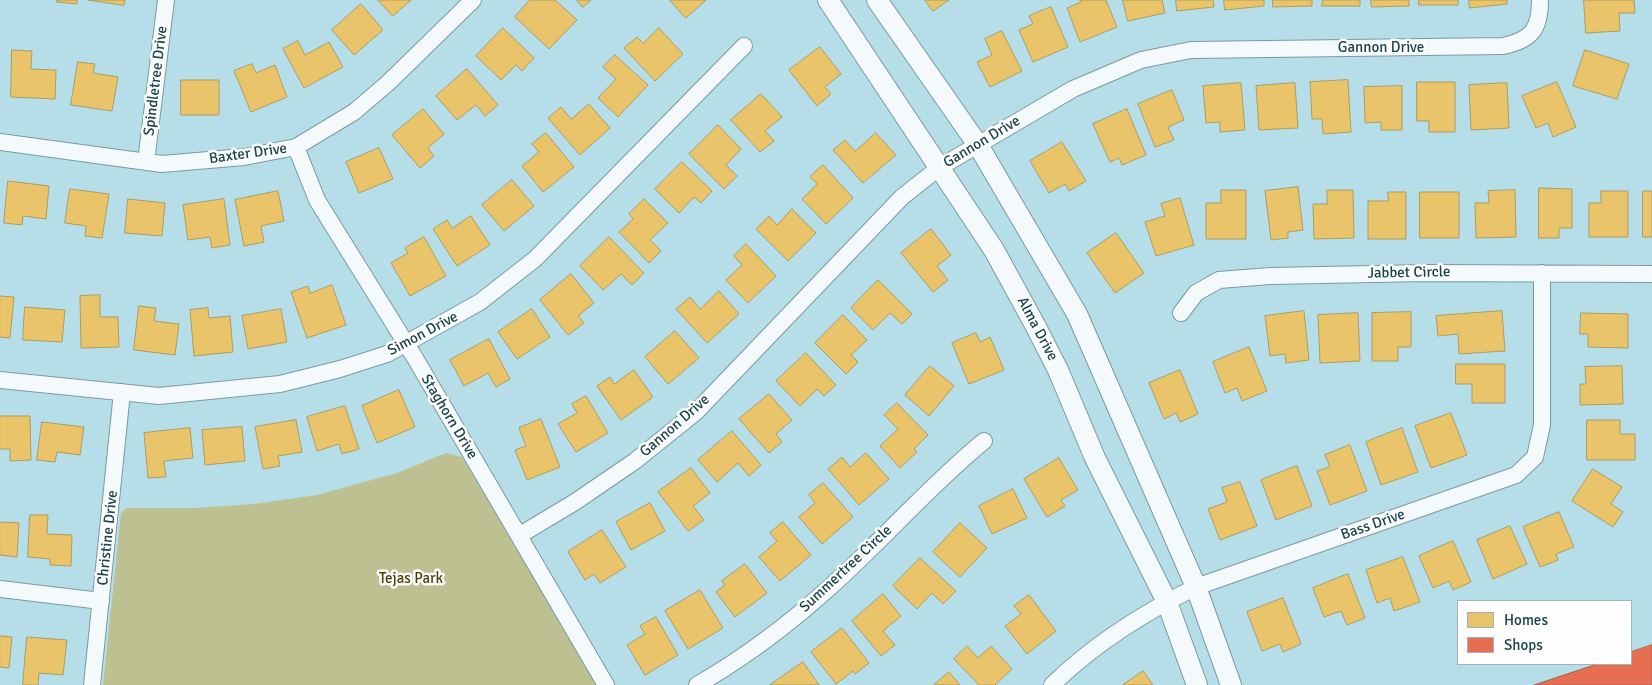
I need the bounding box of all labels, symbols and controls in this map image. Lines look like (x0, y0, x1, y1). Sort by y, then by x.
street label: Spindletree Drive (140, 25, 172, 137)
street label: Gannon Drive (1338, 39, 1424, 57)
street label: Gannon Drive (940, 112, 1024, 172)
street label: Baxter Drive (208, 140, 288, 168)
street label: Jabbet Circle (1367, 263, 1451, 283)
street label: Alma Drive (1013, 294, 1061, 364)
street label: Simon Drive (385, 308, 461, 360)
street label: Staghorn Drive (417, 371, 481, 463)
street label: Gannon Drive (636, 391, 714, 461)
street label: Christine Drive (94, 490, 122, 586)
street label: Bass Drive (1339, 506, 1407, 544)
street label: Summertree Circle (796, 522, 896, 616)
park label: Tejas Park (379, 570, 443, 588)
legend (1457, 600, 1632, 665)
text: Homes (1504, 611, 1548, 629)
text: Shops (1504, 636, 1543, 654)

